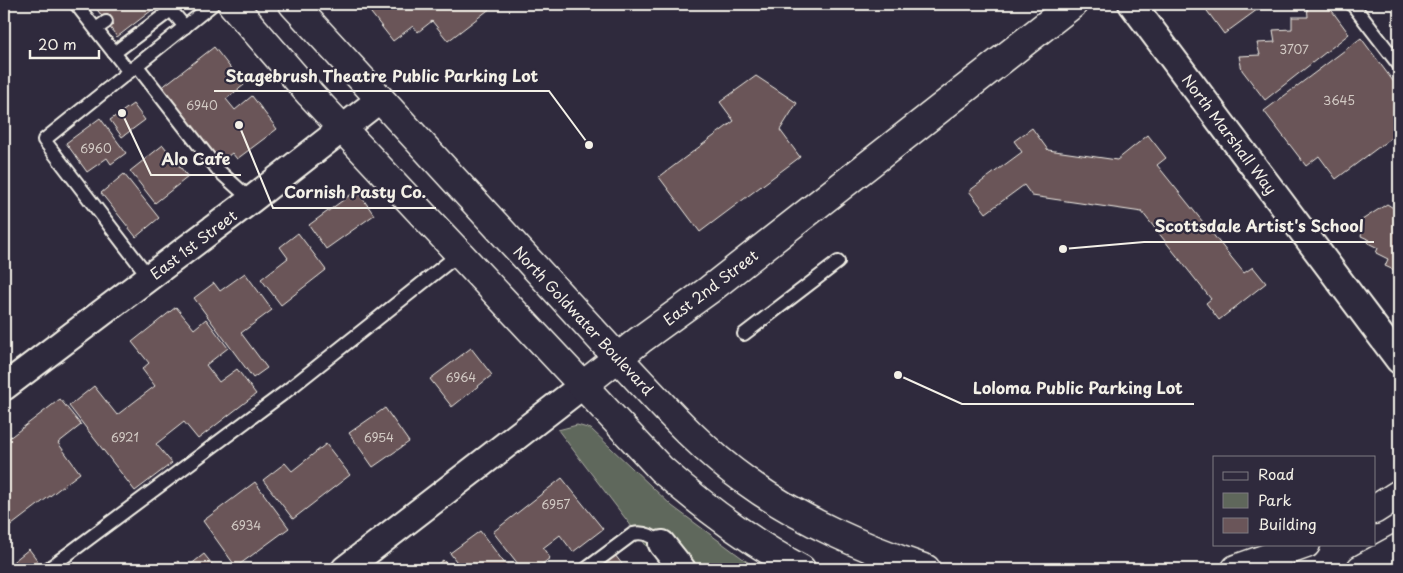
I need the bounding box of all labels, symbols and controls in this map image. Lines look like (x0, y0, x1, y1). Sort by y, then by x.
scale bar (30, 28, 99, 60)
text: 20 m (38, 32, 77, 55)
house number: 3707 (1279, 40, 1309, 58)
callout: Stagebrush Theatre Public Parking Lot (214, 60, 549, 91)
text: Stagebrush Theatre Public Parking Lot (226, 63, 539, 87)
street label: North Marshall Way (1177, 69, 1283, 199)
house number: 3645 (1323, 91, 1355, 109)
house number: 6940 (186, 96, 218, 114)
house number: 6960 (80, 139, 112, 157)
callout: Alo Cafe (151, 144, 241, 175)
text: Alo Cafe (161, 146, 231, 170)
callout: Cornish Pasty Co. (273, 177, 436, 208)
text: Cornish Pasty Co. (284, 179, 426, 203)
street label: East 1st Street (145, 204, 241, 284)
callout: Scottsdale Artist's School (1144, 211, 1374, 242)
text: Scottsdale Artist's School (1154, 213, 1364, 237)
street label: North Goldwater Boulevard (509, 240, 659, 400)
street label: East 2nd Street (658, 244, 762, 330)
house number: 6964 (446, 368, 476, 386)
callout: Loloma Public Parking Lot (962, 373, 1194, 404)
text: Loloma Public Parking Lot (973, 375, 1183, 399)
house number: 6921 (111, 428, 139, 446)
house number: 6954 (364, 428, 394, 446)
legend (1213, 456, 1376, 546)
text: Road (1258, 462, 1294, 485)
text: Park (1258, 488, 1292, 511)
house number: 6957 (542, 495, 571, 513)
text: Building (1258, 512, 1317, 535)
house number: 6934 (231, 516, 261, 534)

